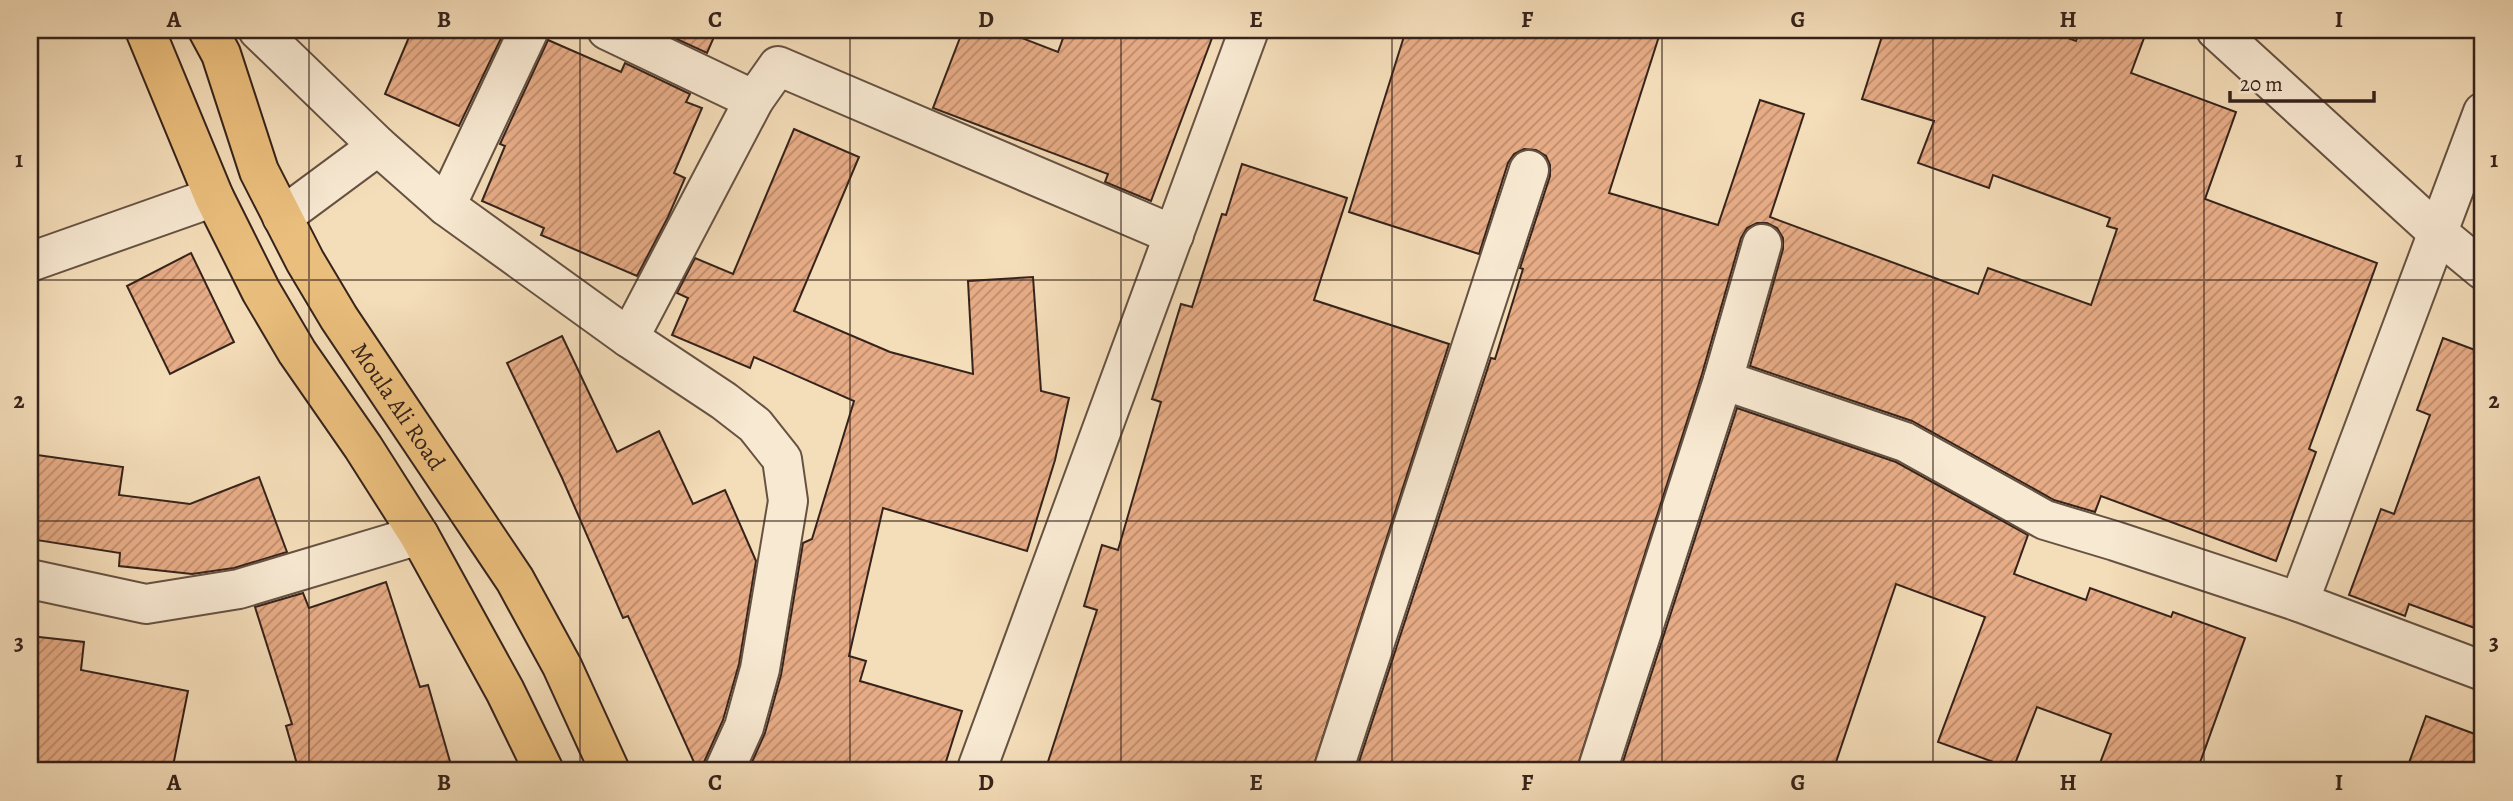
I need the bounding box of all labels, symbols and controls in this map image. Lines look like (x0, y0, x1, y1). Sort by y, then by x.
text: A (166, 4, 182, 35)
text: B (437, 4, 451, 35)
text: C (708, 4, 722, 35)
text: D (978, 4, 994, 35)
text: E (1249, 4, 1263, 35)
text: F (1521, 4, 1534, 35)
text: G (1790, 4, 1806, 35)
text: H (2059, 4, 2077, 35)
text: I (2335, 4, 2343, 35)
scale bar (2230, 60, 2373, 104)
text: 20 m (2240, 70, 2283, 98)
text: 1 (15, 144, 23, 175)
text: 1 (2490, 144, 2498, 175)
street label: Moula Ali Road (344, 336, 453, 476)
text: 2 (13, 385, 25, 416)
text: 2 (2488, 385, 2500, 416)
text: 3 (14, 627, 24, 658)
text: 3 (2489, 627, 2499, 658)
text: A (166, 767, 182, 798)
text: B (437, 767, 451, 798)
text: C (708, 767, 722, 798)
text: D (978, 767, 994, 798)
text: E (1249, 767, 1263, 798)
text: F (1521, 767, 1534, 798)
text: G (1790, 767, 1806, 798)
text: H (2059, 767, 2077, 798)
text: I (2335, 767, 2343, 798)

